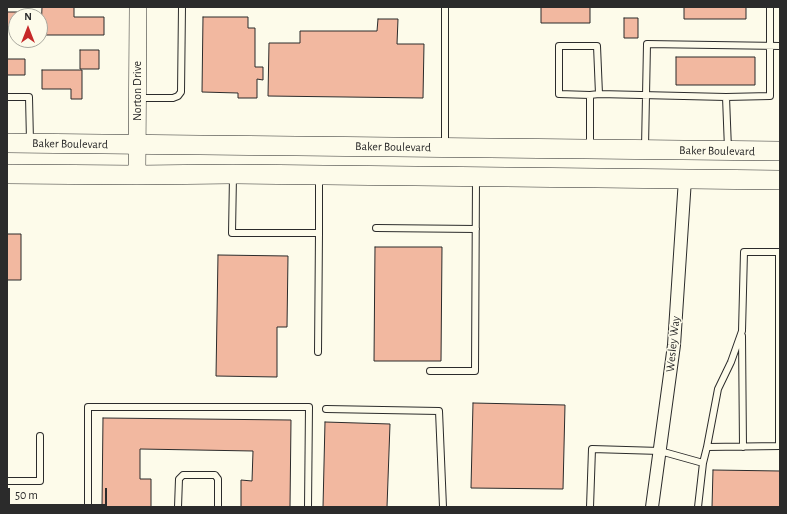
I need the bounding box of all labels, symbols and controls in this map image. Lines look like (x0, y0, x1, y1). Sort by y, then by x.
north arrow (8, 8, 48, 48)
text: N (24, 11, 32, 22)
street label: Norton Drive (130, 61, 144, 121)
street label: Baker Boulevard (32, 136, 108, 152)
street label: Baker Boulevard (355, 139, 431, 155)
street label: Baker Boulevard (679, 143, 755, 159)
street label: Wesley Way (663, 315, 683, 373)
scale bar (10, 480, 109, 506)
text: 50 m (15, 489, 38, 501)

